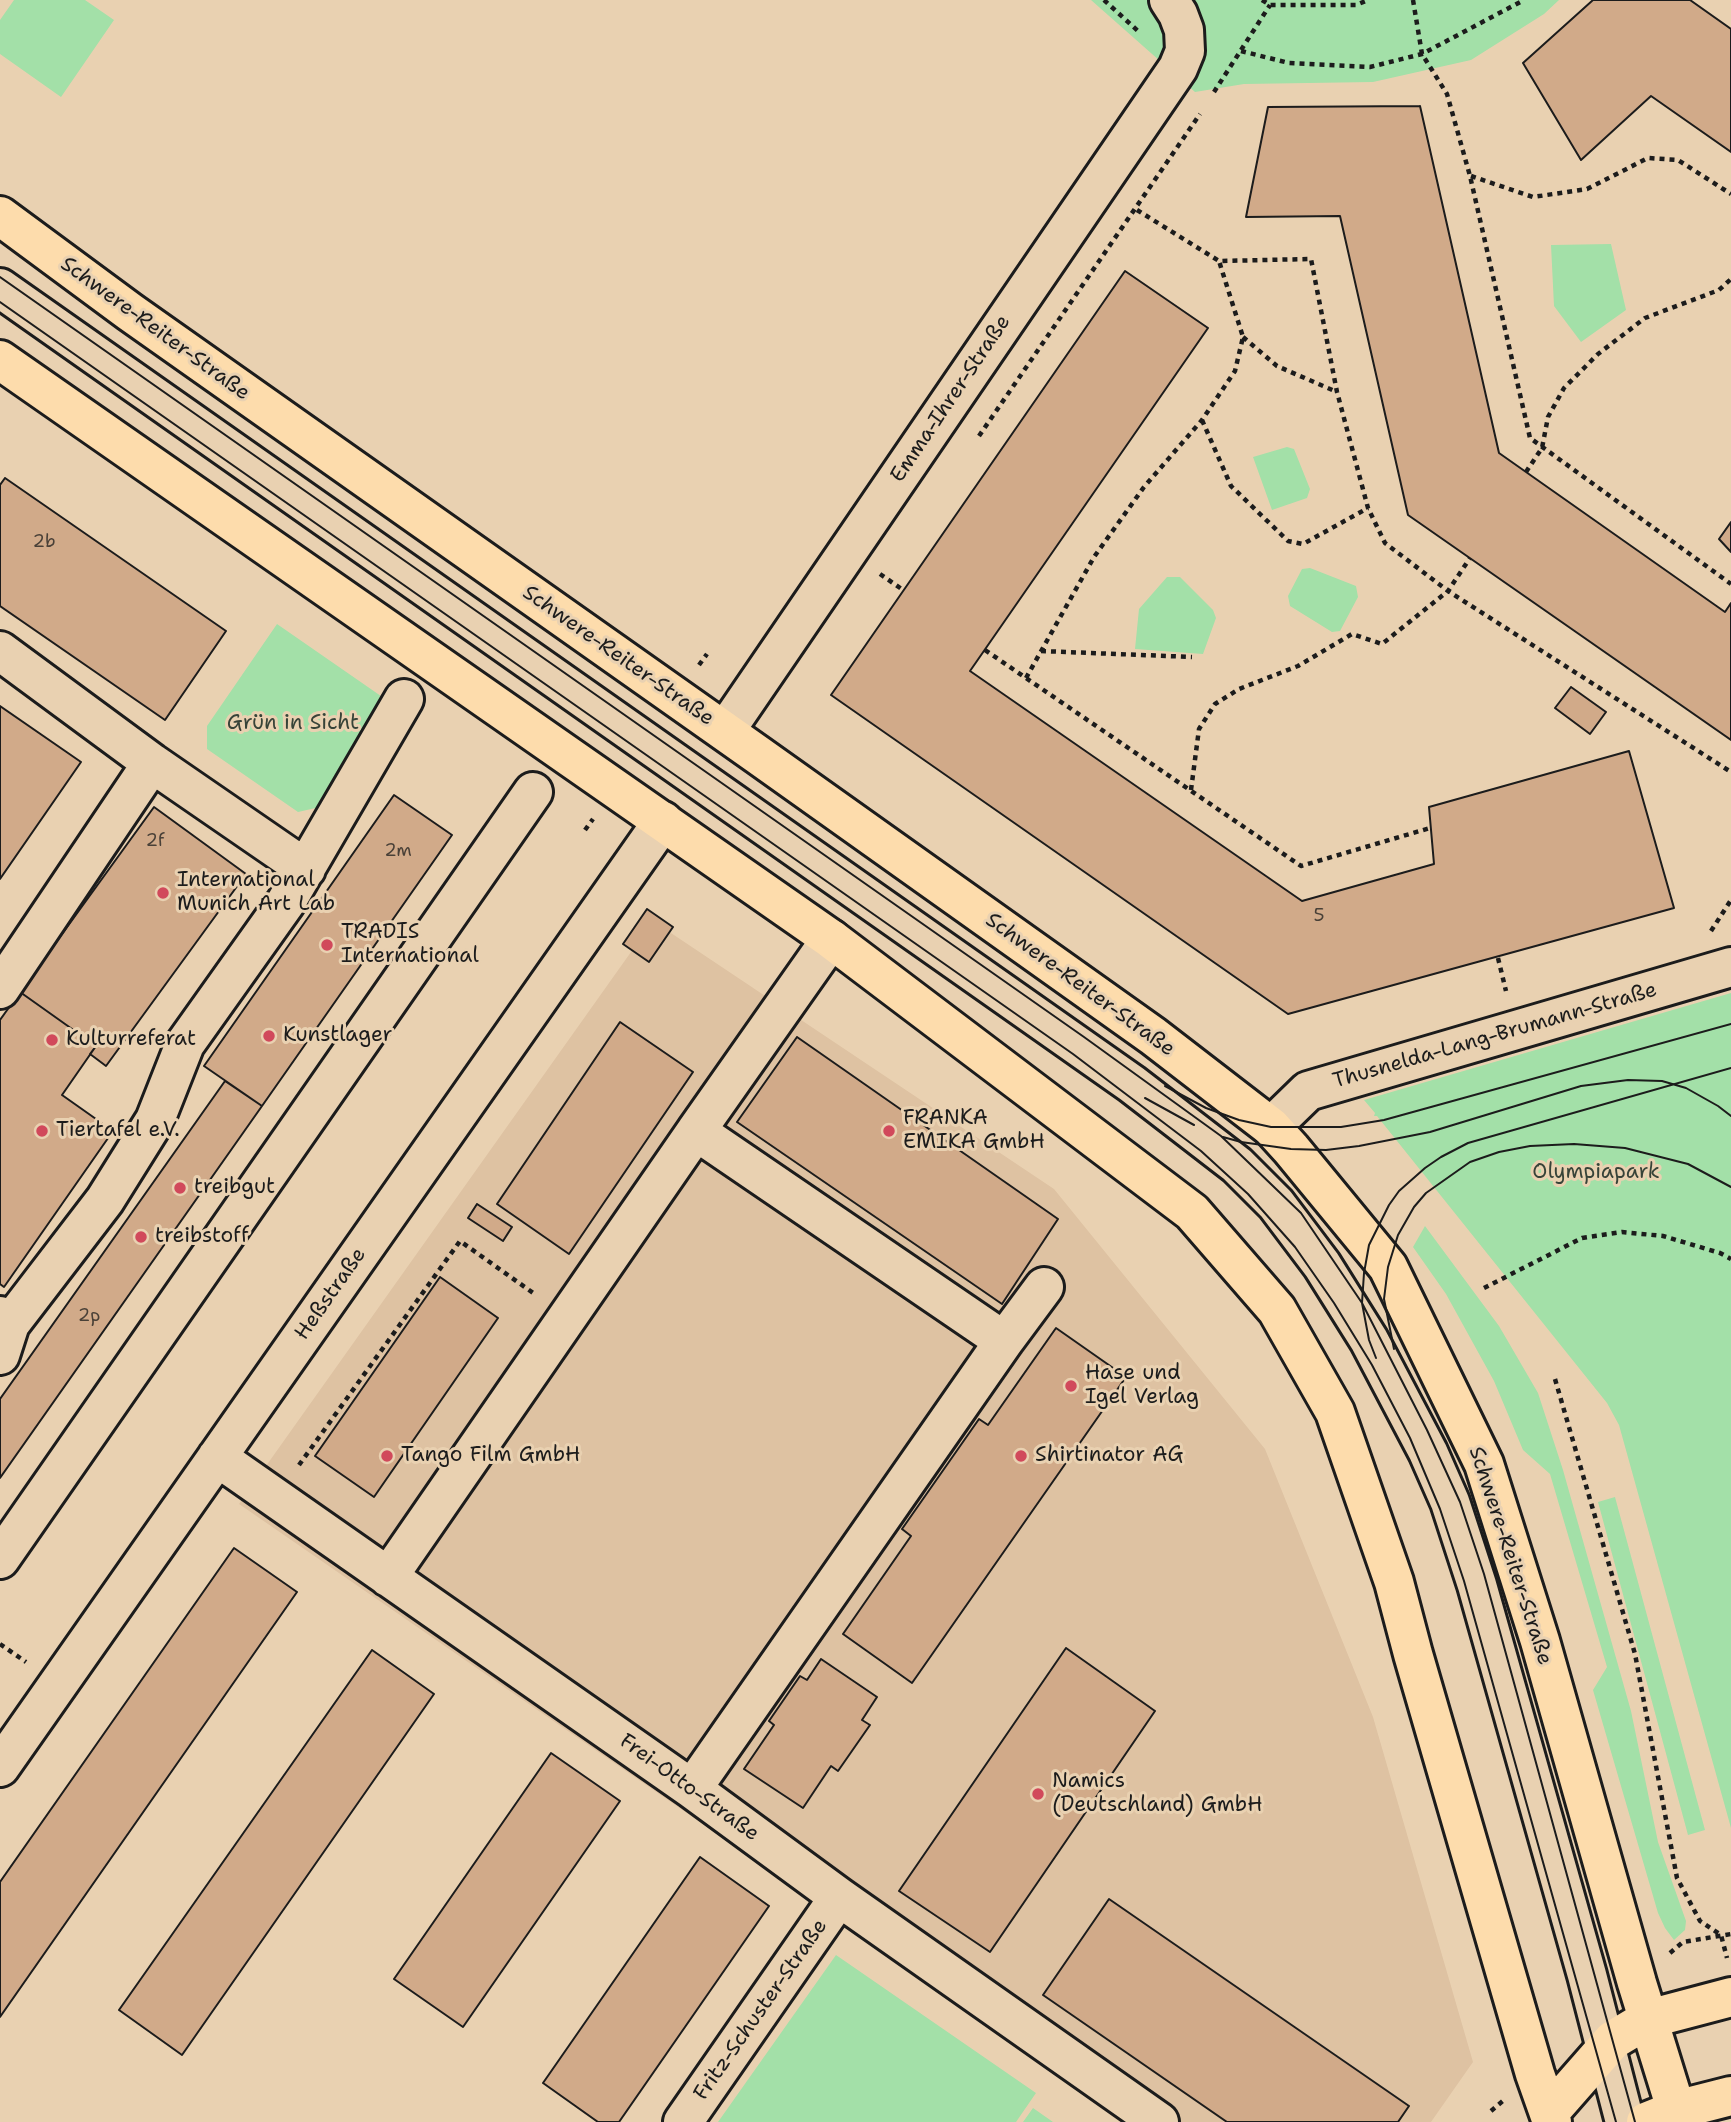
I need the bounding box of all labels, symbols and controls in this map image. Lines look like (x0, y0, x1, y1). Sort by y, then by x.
street label: Schwere-Reiter-Straße (55, 252, 255, 406)
street label: Emma-Ihrer-Straße (886, 310, 1016, 488)
house number: 2b (32, 531, 56, 553)
street label: Schwere-Reiter-Straße (517, 580, 719, 732)
park label: Grün in Sicht (227, 711, 359, 737)
house number: 2f (145, 830, 165, 852)
house number: 2m (384, 840, 412, 862)
place label: International Munich Art Lab (177, 868, 335, 918)
marker: International Munich Art Lab (155, 885, 171, 901)
house number: 5 (1313, 905, 1325, 927)
street label: Schwere-Reiter-Straße (980, 908, 1180, 1062)
place label: TRADIS International (341, 920, 479, 970)
marker: TRADIS International (319, 937, 335, 953)
street label: Thusnelda-Lang-Brumann-Straße (1330, 978, 1660, 1094)
place label: Kunstlager (283, 1023, 392, 1049)
place label: Kulturreferat (66, 1027, 196, 1053)
marker: Kunstlager (261, 1028, 277, 1044)
marker: Kulturreferat (44, 1032, 60, 1048)
place label: FRANKA EMIKA GmbH (903, 1106, 1045, 1156)
place label: Tiertafel e.V. (56, 1118, 180, 1144)
marker: Tiertafel e.V. (34, 1123, 50, 1139)
marker: FRANKA EMIKA GmbH (881, 1123, 897, 1139)
park label: Olympiapark (1532, 1160, 1660, 1186)
place label: treibgut (194, 1175, 275, 1201)
marker: treibgut (172, 1180, 188, 1196)
place label: treibstoff (155, 1224, 249, 1250)
marker: treibstoff (133, 1229, 149, 1245)
street label: Heßstraße (290, 1243, 372, 1345)
house number: 2p (78, 1305, 100, 1327)
place label: Hase und Igel Verlag (1085, 1361, 1199, 1411)
marker: Hase und Igel Verlag (1063, 1378, 1079, 1394)
place label: Tango Film GmbH (401, 1443, 580, 1469)
place label: Shirtinator AG (1035, 1443, 1183, 1469)
street label: Schwere-Reiter-Straße (1463, 1444, 1557, 1668)
marker: Tango Film GmbH (379, 1448, 395, 1464)
marker: Shirtinator AG (1013, 1448, 1029, 1464)
street label: Frei-Otto-Straße (614, 1729, 764, 1847)
place label: Namics (Deutschland) GmbH (1052, 1769, 1263, 1819)
marker: Namics (Deutschland) GmbH (1030, 1786, 1046, 1802)
street label: Fritz-Schuster-Straße (689, 1915, 833, 2105)

